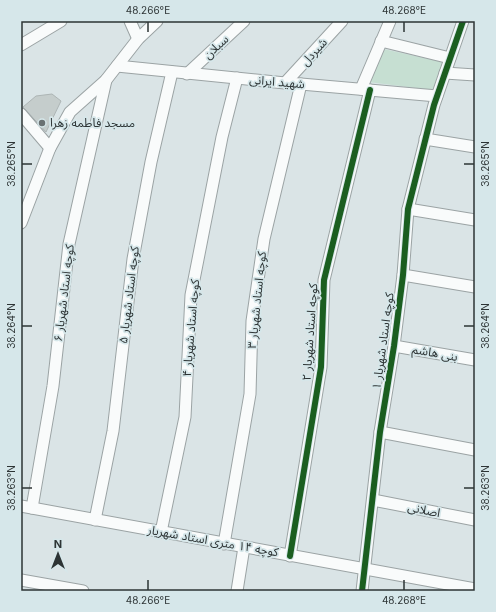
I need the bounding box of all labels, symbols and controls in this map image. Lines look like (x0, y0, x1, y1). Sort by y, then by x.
text: 48.266°E (126, 4, 170, 16)
text: 48.268°E (382, 4, 426, 16)
street label: سبلان (200, 31, 231, 62)
street label: شیردل (297, 35, 330, 69)
street label: شهید ایرانی (249, 72, 305, 91)
place label: مسجد فاطمه زهرا (50, 115, 135, 130)
marker: مسجد فاطمه زهرا (37, 118, 47, 128)
text: 38.265°N (5, 141, 17, 187)
text: 38.265°N (479, 141, 491, 187)
street label: کوچه استاد شهریار ۶ (50, 242, 78, 343)
street label: کوچه استاد شهریار ۵ (115, 244, 143, 345)
street label: کوچه استاد شهریار ۳ (244, 249, 270, 349)
street label: کوچه استاد شهریار ۴ (179, 278, 203, 377)
street label: کوچه استاد شهریار ۲ (299, 282, 322, 381)
street label: کوچه استاد شهریار ۱ (368, 290, 398, 391)
text: 38.264°N (5, 303, 17, 349)
text: 38.264°N (479, 303, 491, 349)
street label: بنی هاشم (411, 341, 459, 366)
text: 38.263°N (5, 465, 17, 511)
text: 38.263°N (479, 465, 491, 511)
street label: اصلانی (406, 499, 442, 520)
street label: کوچه ۱۴ متری استاد شهریار (145, 521, 281, 561)
north arrow (38, 534, 78, 574)
text: N (54, 537, 62, 551)
text: 48.266°E (126, 594, 170, 606)
text: 48.268°E (382, 594, 426, 606)

